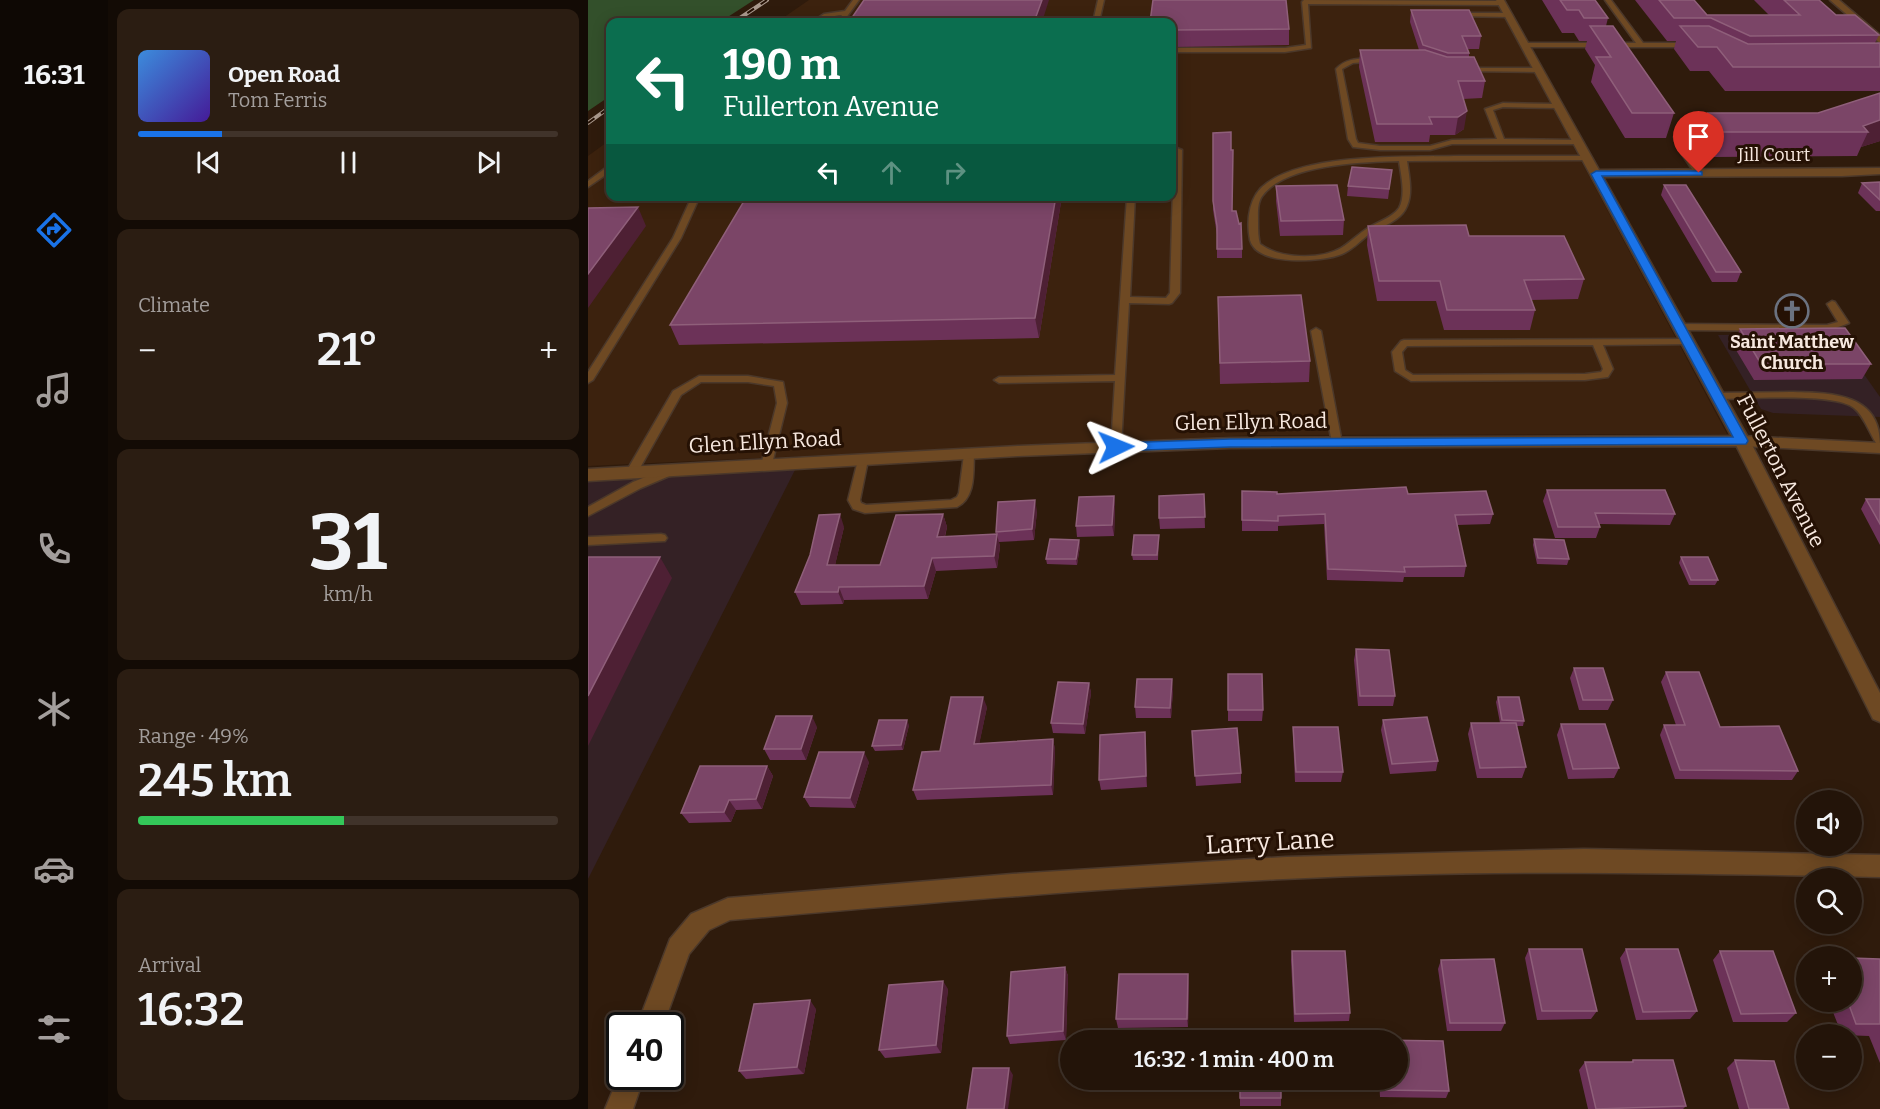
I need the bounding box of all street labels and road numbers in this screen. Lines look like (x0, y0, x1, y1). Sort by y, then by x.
street label: Jill Court (1737, 144, 1811, 166)
street label: Fullerton Avenue (1731, 390, 1831, 552)
street label: Glen Ellyn Road (1174, 408, 1328, 436)
street label: Glen Ellyn Road (688, 425, 842, 459)
street label: Larry Lane (1205, 823, 1335, 861)

